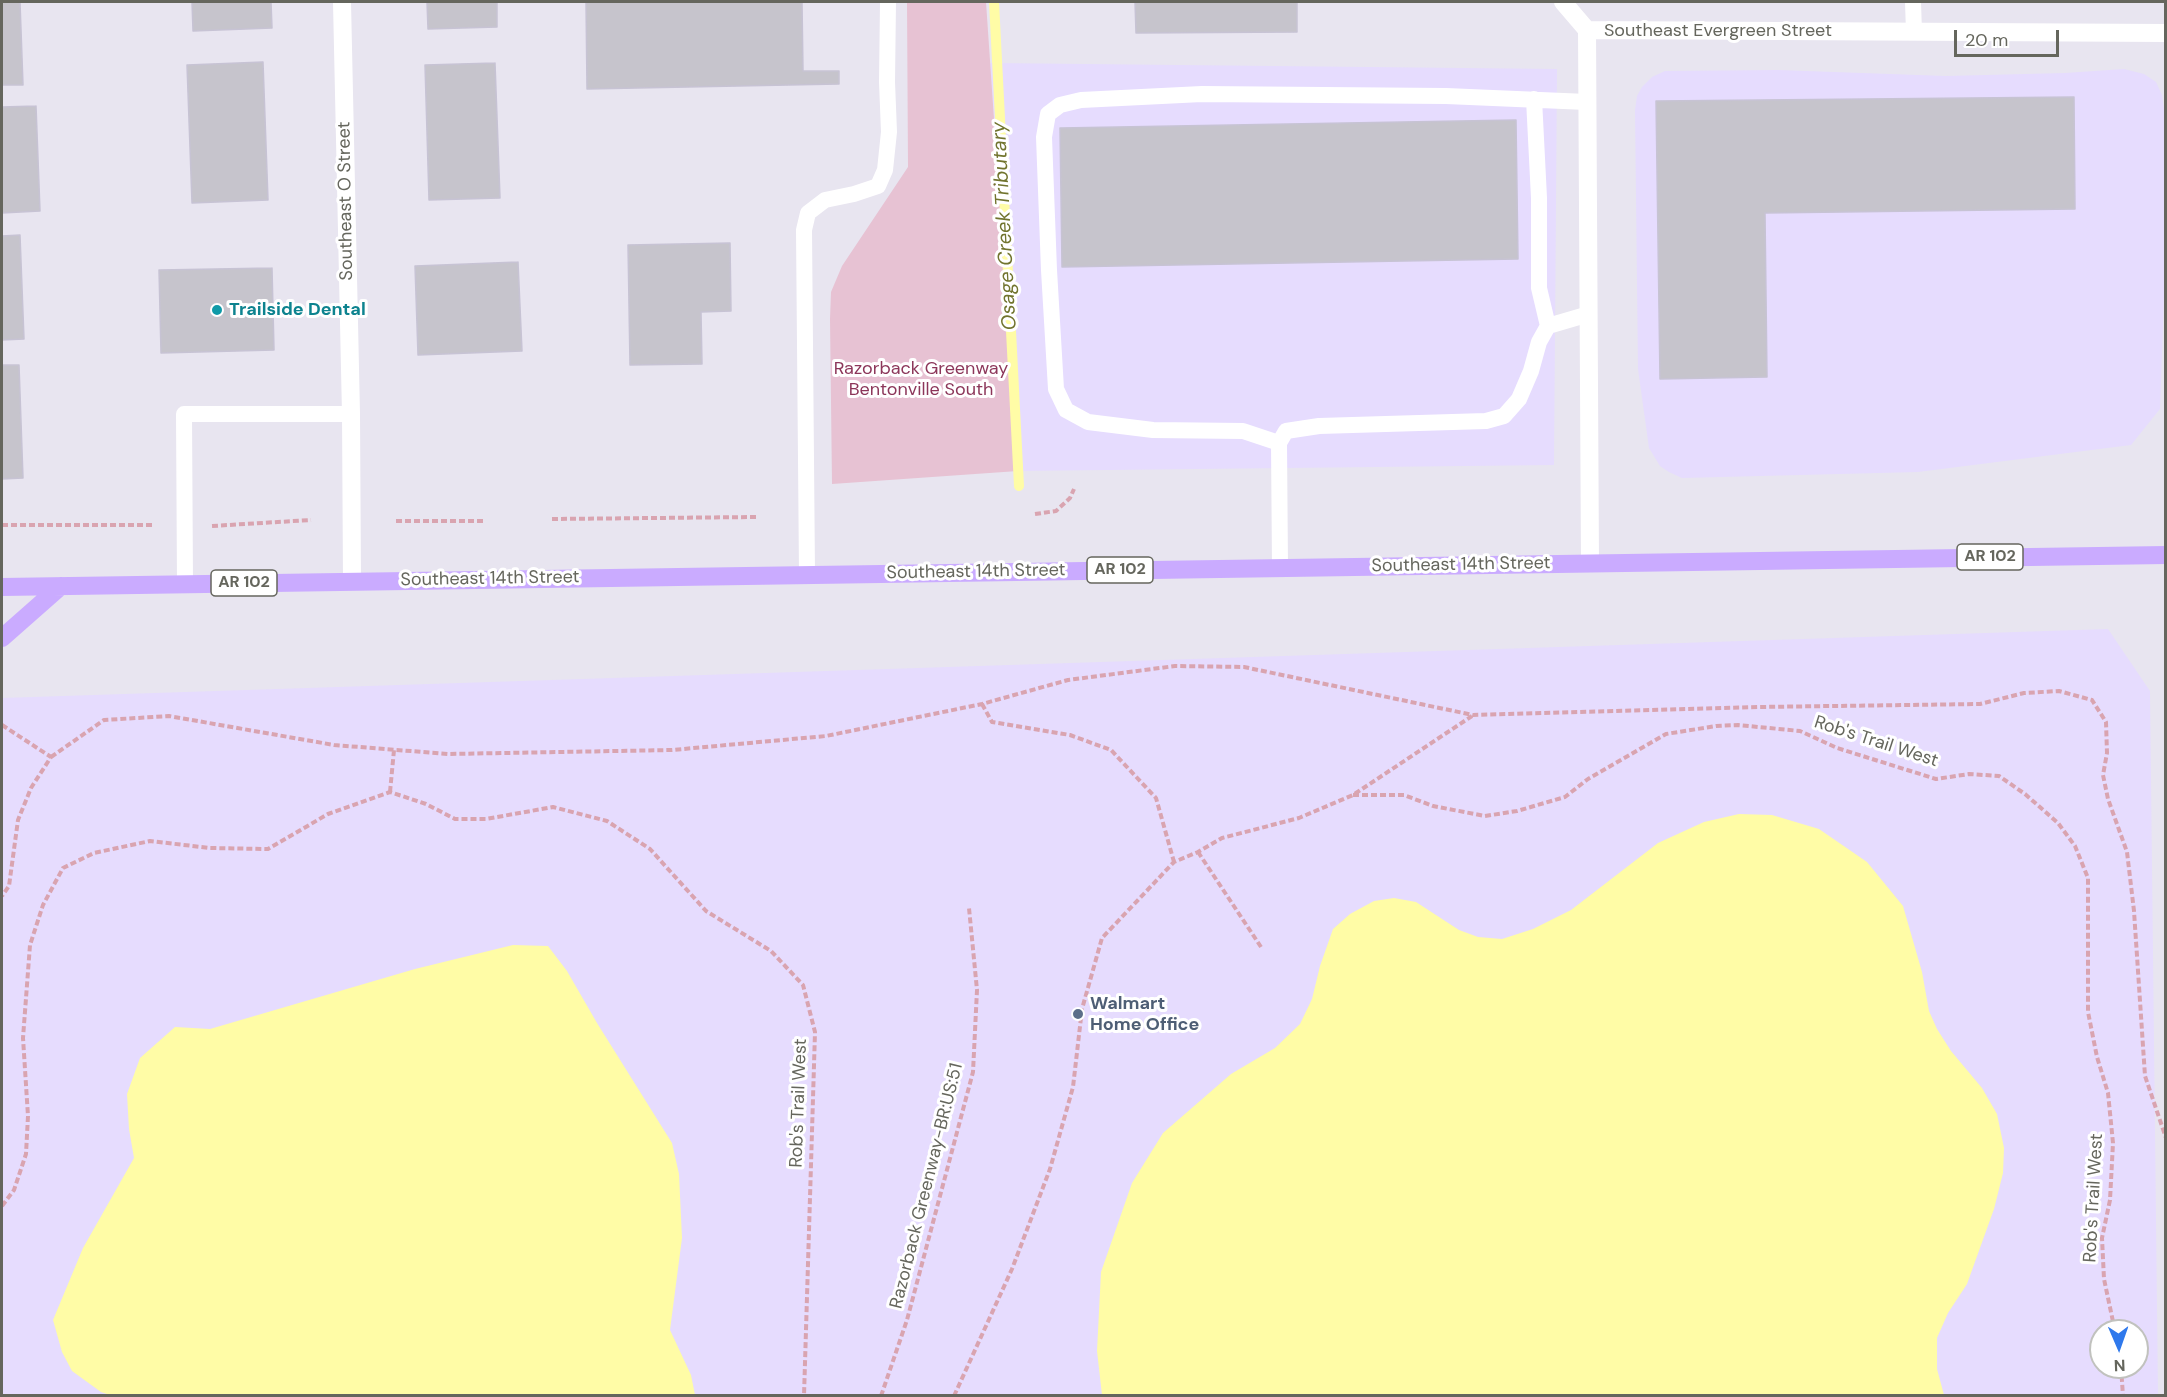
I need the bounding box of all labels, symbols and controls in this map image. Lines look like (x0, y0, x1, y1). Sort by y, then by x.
scale bar (1957, 18, 2062, 56)
street label: Southeast Evergreen Street (1604, 20, 1832, 42)
text: 20 m (1965, 28, 2008, 52)
street label: Southeast O Street (334, 121, 358, 281)
water label: Osage Creek Tributary (988, 121, 1022, 331)
place label: Trailside Dental (229, 299, 366, 321)
marker: Trailside Dental (210, 303, 224, 317)
park label: Razorback Greenway Bentonville South (834, 358, 1008, 400)
road number: AR 102 (1957, 544, 2023, 570)
street label: Southeast 14th Street (1371, 553, 1551, 577)
road number: AR 102 (1087, 557, 1153, 583)
street label: Southeast 14th Street (886, 560, 1066, 584)
street label: Southeast 14th Street (400, 567, 580, 591)
road number: AR 102 (211, 570, 277, 596)
street label: Rob's Trail West (1811, 712, 1941, 772)
place label: Walmart Home Office (1090, 993, 1199, 1036)
marker: Walmart Home Office (1071, 1007, 1085, 1021)
street label: Rob's Trail West (786, 1038, 812, 1168)
street label: Razorback Greenway-BR:US:51 (886, 1061, 968, 1311)
street label: Rob's Trail West (2080, 1133, 2108, 1263)
north arrow (2089, 1319, 2149, 1379)
text: N (2113, 1355, 2126, 1376)

